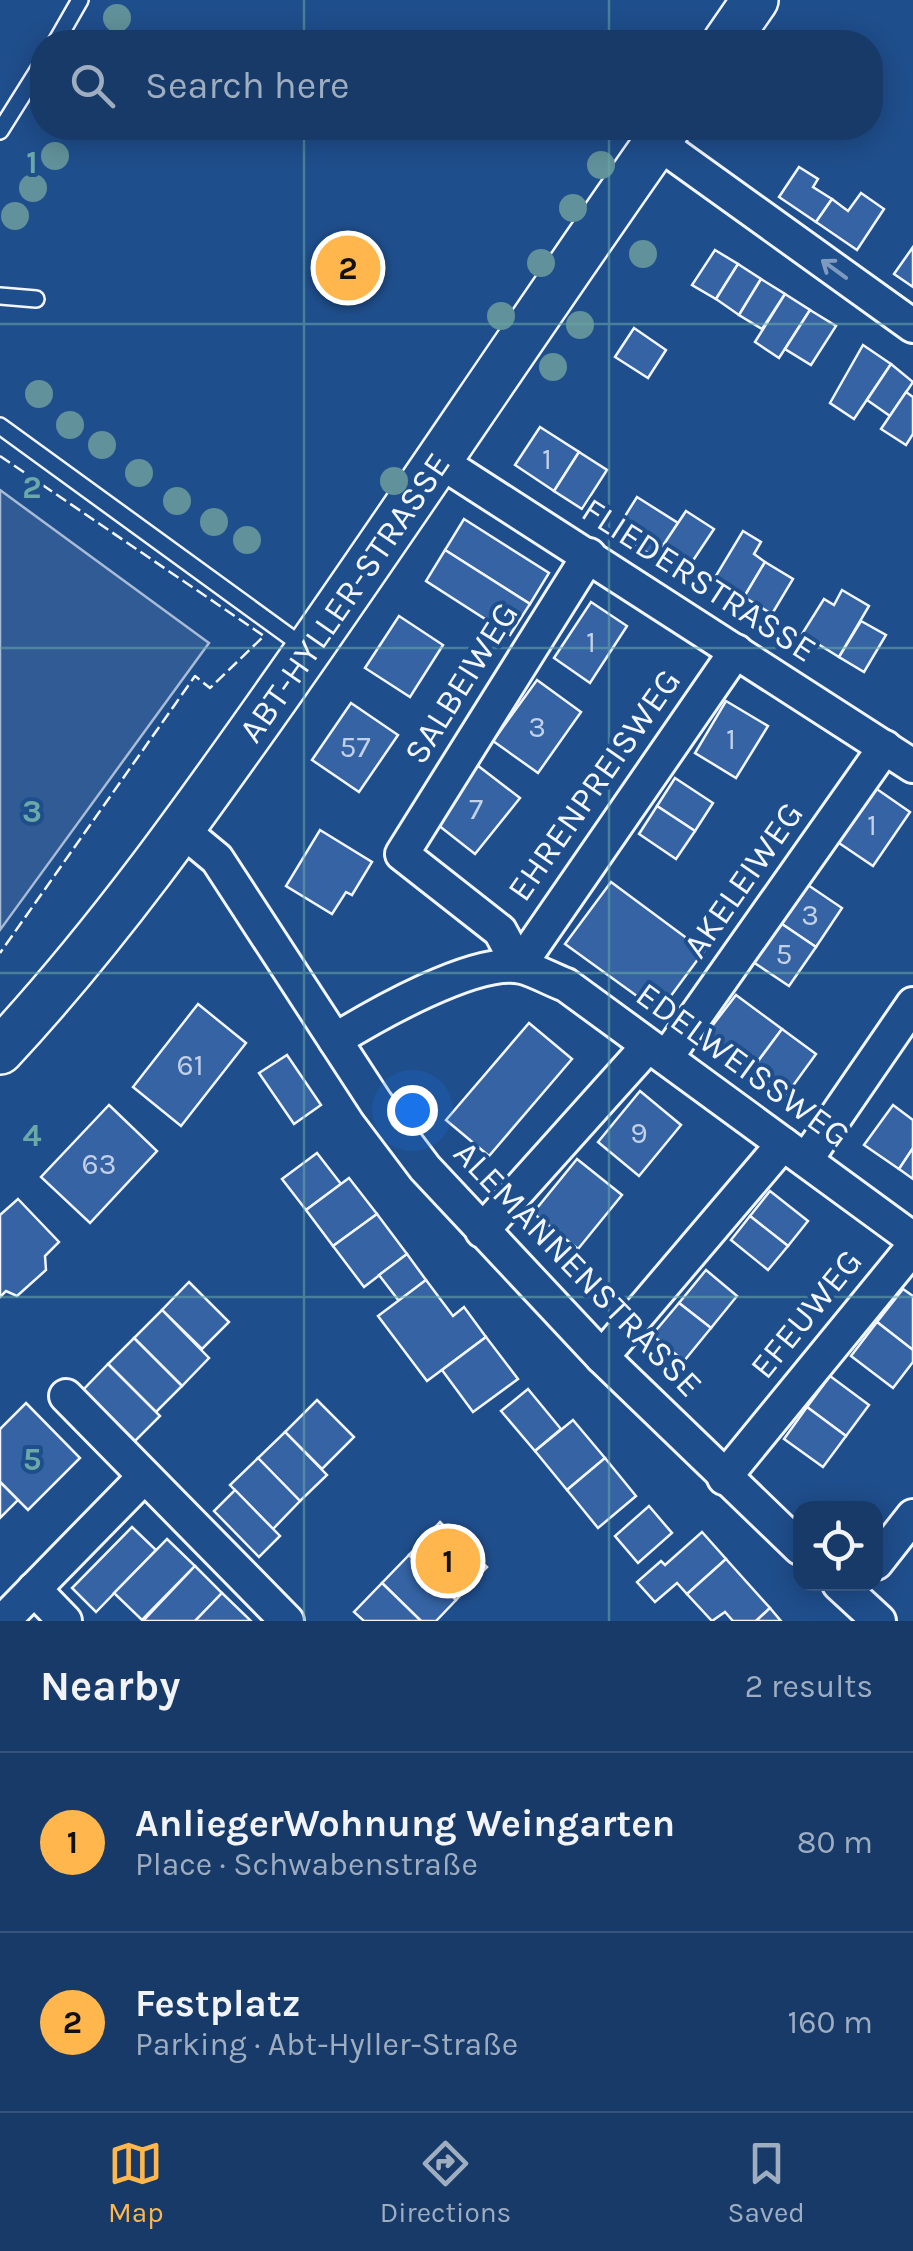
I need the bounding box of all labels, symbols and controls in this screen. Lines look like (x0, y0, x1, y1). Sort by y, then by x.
search box (30, 30, 883, 140)
icon: search (65, 58, 120, 113)
text: Search here (145, 63, 349, 108)
text: 1 (26, 144, 38, 181)
pin: 2 (316, 230, 380, 306)
one-way arrow (821, 259, 848, 280)
house number: 1 (542, 441, 552, 477)
street label: ABT-HYLLER-STRASSE (230, 445, 458, 750)
text: 2 (22, 469, 42, 506)
street label: FLIEDERSTRASSE (574, 489, 824, 671)
street label: SALBEIWEG (395, 595, 527, 771)
house number: 1 (586, 624, 596, 660)
street label: EHRENPREISWEG (499, 661, 689, 909)
house number: 3 (528, 709, 546, 745)
house number: 1 (726, 721, 736, 757)
house number: 57 (339, 729, 371, 765)
house number: 7 (469, 791, 483, 827)
text: 3 (22, 793, 42, 830)
street label: AKELEIWEG (674, 794, 812, 966)
house number: 1 (867, 807, 877, 843)
house number: 3 (801, 897, 819, 933)
house number: 5 (776, 936, 792, 972)
street label: EDELWEISSWEG (628, 974, 858, 1156)
house number: 61 (176, 1047, 204, 1083)
your location (387, 1085, 438, 1136)
house number: 9 (630, 1115, 648, 1151)
text: 4 (22, 1117, 42, 1154)
street label: ALEMANNENSTRASSE (445, 1133, 711, 1405)
house number: 63 (82, 1146, 116, 1182)
street label: EFEUWEG (742, 1241, 870, 1387)
text: 5 (23, 1441, 41, 1478)
map controls (793, 1501, 883, 1591)
button: locate (793, 1501, 883, 1591)
pin: 1 (416, 1524, 480, 1598)
text: Nearby (40, 1661, 180, 1711)
text: 2 results (745, 1668, 873, 1705)
text: AnliegerWohnung Weingarten (135, 1801, 675, 1846)
text: 1 (67, 1824, 78, 1861)
text: 80 m (797, 1824, 873, 1861)
text: Place · Schwabenstraße (135, 1846, 478, 1883)
text: Festplatz (135, 1981, 301, 2026)
text: 2 (63, 2004, 82, 2041)
text: 160 m (788, 2004, 873, 2041)
text: Parking · Abt-Hyller-Straße (135, 2026, 518, 2063)
tab: Map (108, 2136, 164, 2229)
tab: Directions (380, 2136, 511, 2229)
tab: Saved (727, 2136, 805, 2229)

